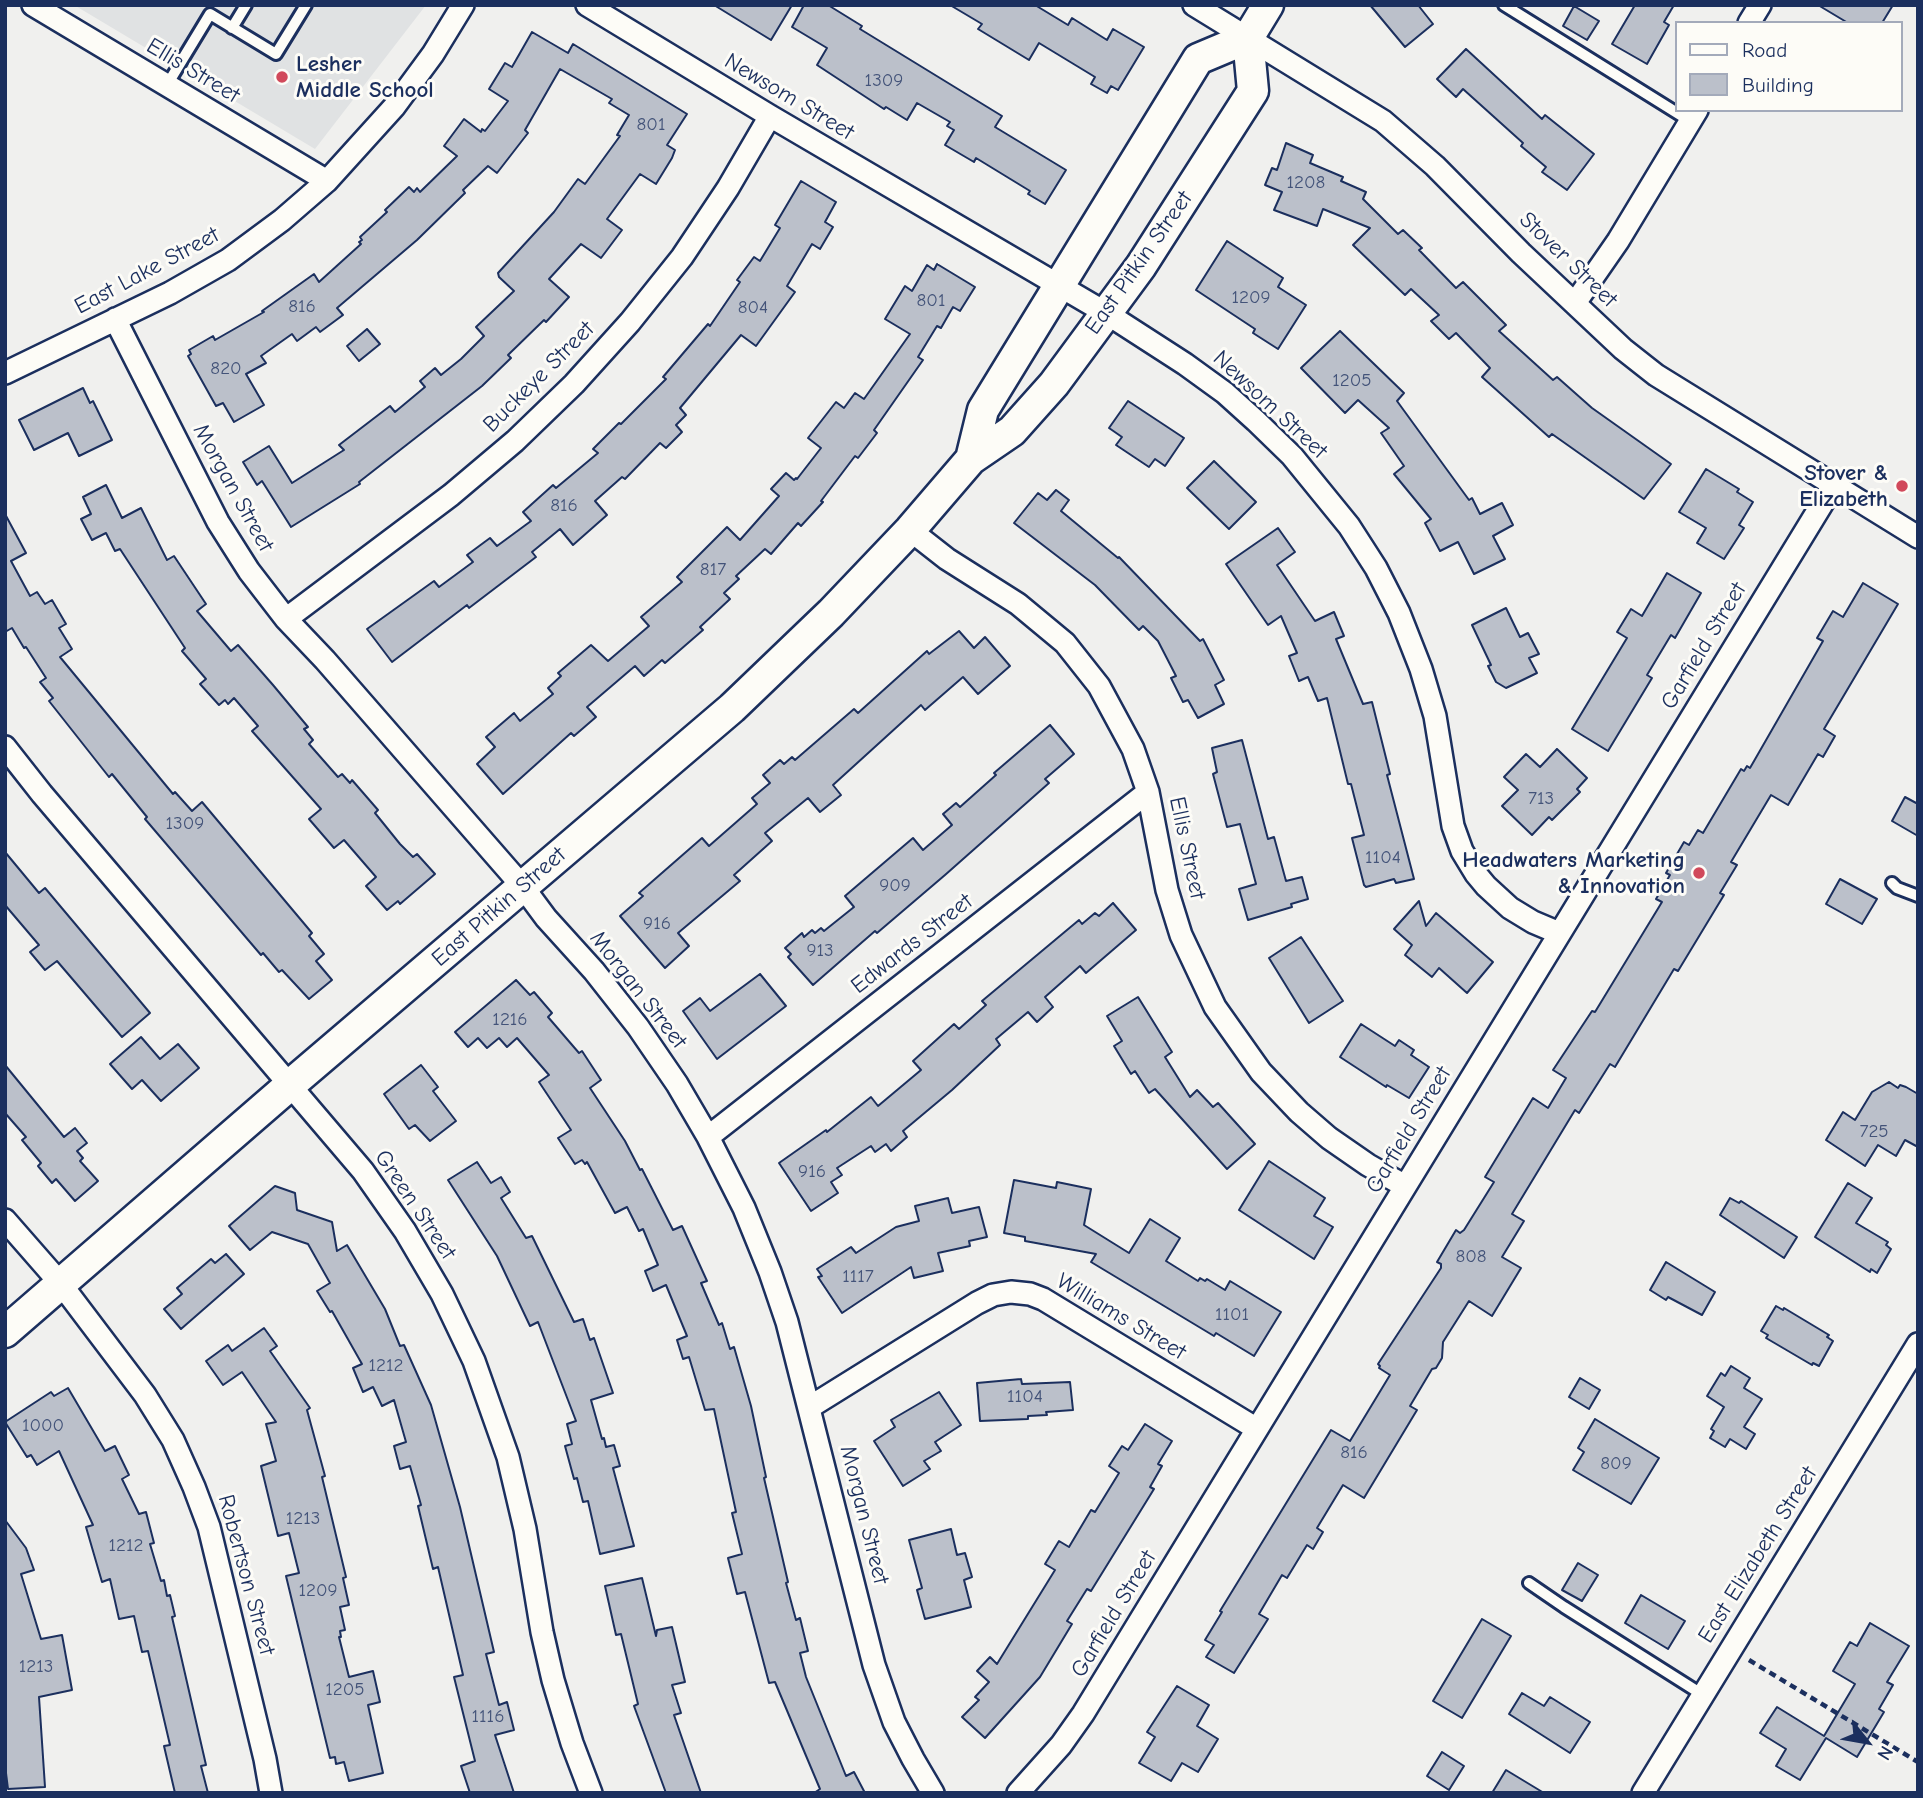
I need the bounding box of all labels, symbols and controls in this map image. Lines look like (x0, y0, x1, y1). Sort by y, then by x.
legend (1674, 21, 1902, 112)
street label: Ellis Street (141, 32, 245, 110)
text: Road (1742, 38, 1787, 62)
street label: Newsom Street (719, 47, 859, 147)
place label: Lesher Middle School (296, 50, 434, 104)
marker: Lesher Middle School (274, 69, 290, 85)
house number: 1309 (865, 70, 903, 92)
text: Building (1742, 73, 1814, 97)
house number: 801 (637, 114, 665, 136)
house number: 1208 (1287, 172, 1325, 194)
street label: East Pitkin Street (1079, 186, 1199, 340)
street label: Stover Street (1513, 206, 1623, 314)
street label: East Lake Street (70, 221, 224, 321)
house number: 1209 (1231, 287, 1271, 309)
house number: 801 (917, 290, 945, 312)
house number: 816 (288, 296, 316, 318)
house number: 804 (738, 297, 768, 319)
street label: Buckeye Street (478, 316, 600, 438)
street label: Newsom Street (1207, 345, 1333, 465)
house number: 820 (210, 358, 242, 380)
house number: 1205 (1332, 370, 1372, 392)
street label: Morgan Street (187, 419, 279, 557)
place label: Stover & Elizabeth (1799, 459, 1888, 513)
marker: Stover & Elizabeth (1894, 478, 1910, 494)
house number: 816 (550, 495, 578, 517)
house number: 817 (700, 559, 726, 581)
street label: Garfield Street (1655, 578, 1753, 714)
house number: 713 (1528, 788, 1554, 810)
street label: Ellis Street (1163, 794, 1211, 902)
house number: 1309 (166, 813, 204, 835)
street label: East Pitkin Street (426, 841, 572, 973)
place label: Headwaters Marketing & Innovation (1462, 846, 1685, 900)
house number: 1104 (1365, 847, 1401, 869)
marker: Headwaters Marketing & Innovation (1691, 865, 1707, 881)
house number: 909 (879, 875, 911, 897)
street label: Edwards Street (846, 888, 978, 1000)
house number: 916 (643, 913, 671, 935)
street label: Morgan Street (583, 926, 693, 1054)
house number: 913 (806, 940, 834, 962)
house number: 1216 (492, 1009, 528, 1031)
street label: Garfield Street (1360, 1062, 1458, 1198)
house number: 725 (1859, 1121, 1889, 1143)
street label: Green Street (368, 1145, 462, 1265)
house number: 916 (798, 1161, 826, 1183)
house number: 808 (1455, 1246, 1487, 1268)
house number: 1117 (842, 1266, 874, 1288)
street label: Williams Street (1051, 1268, 1191, 1366)
house number: 1101 (1215, 1304, 1249, 1326)
house number: 1212 (369, 1355, 403, 1377)
house number: 1104 (1007, 1386, 1043, 1408)
house number: 1000 (22, 1415, 64, 1437)
house number: 816 (1340, 1442, 1368, 1464)
street label: Morgan Street (833, 1443, 895, 1587)
house number: 809 (1600, 1453, 1632, 1475)
street label: East Elizabeth Street (1693, 1462, 1823, 1648)
street label: Robertson Street (211, 1492, 281, 1658)
house number: 1213 (286, 1508, 320, 1530)
house number: 1212 (109, 1535, 143, 1557)
street label: Garfield Street (1065, 1546, 1163, 1682)
house number: 1209 (298, 1580, 338, 1602)
house number: 1213 (19, 1656, 53, 1678)
house number: 1205 (325, 1679, 365, 1701)
house number: 1116 (472, 1706, 504, 1728)
north arrow (1832, 1707, 1902, 1777)
text: N (1872, 1742, 1898, 1764)

